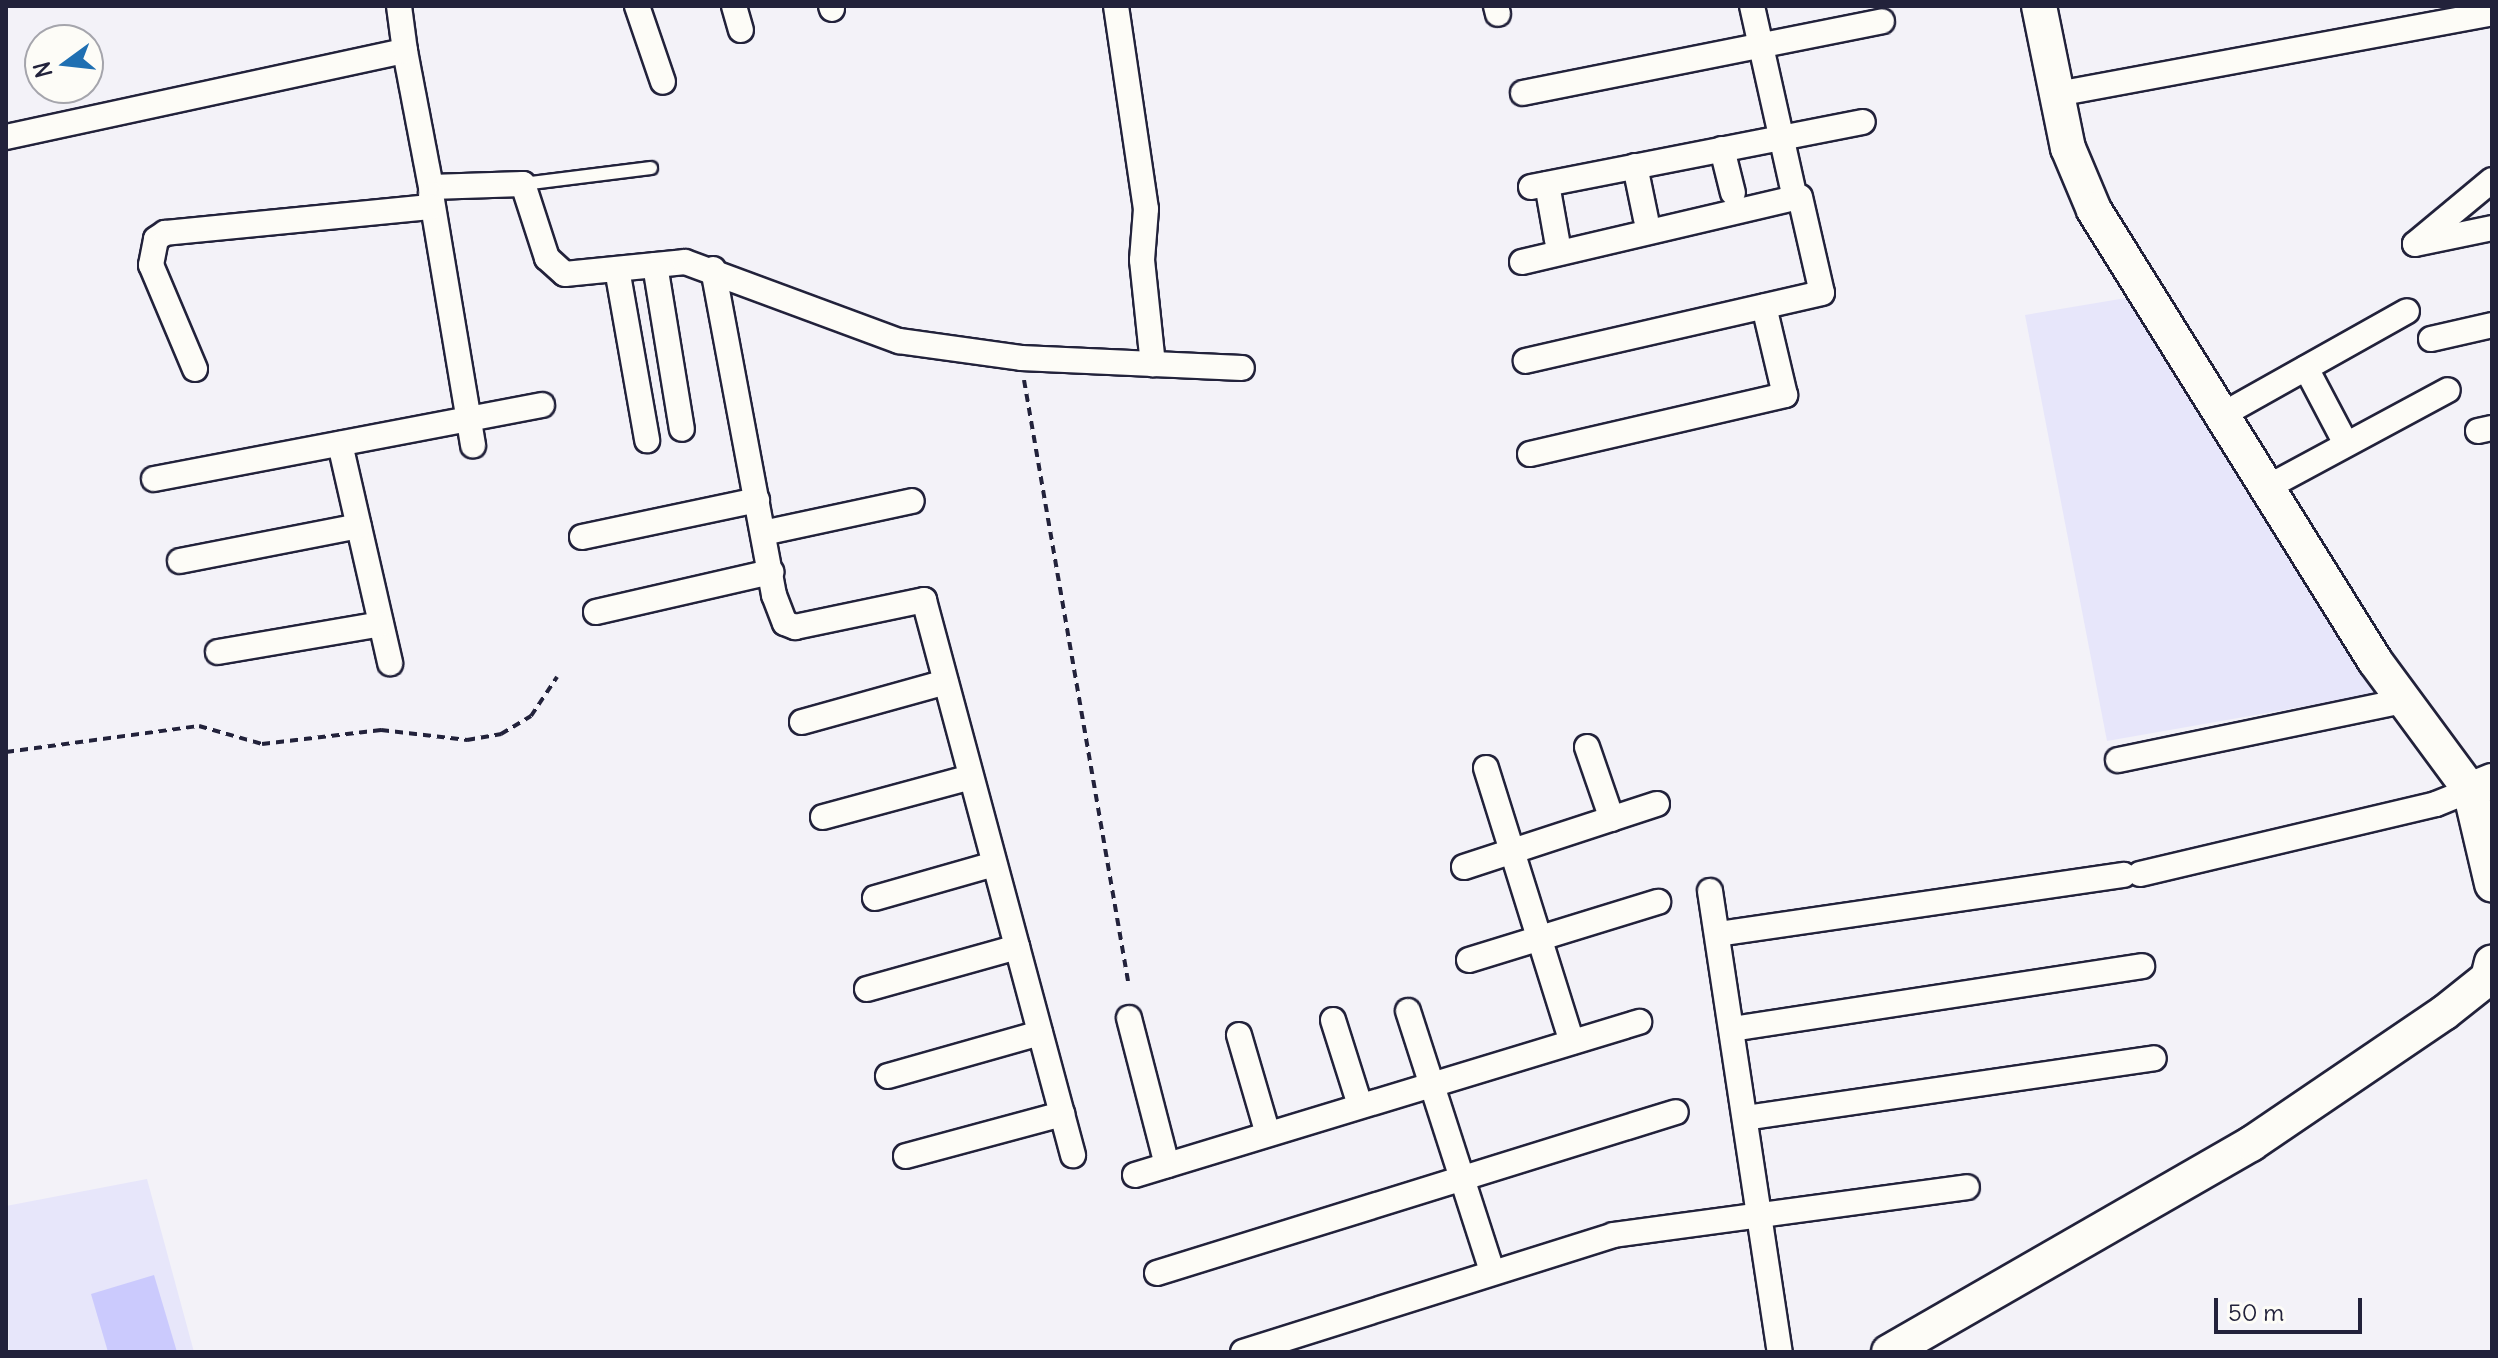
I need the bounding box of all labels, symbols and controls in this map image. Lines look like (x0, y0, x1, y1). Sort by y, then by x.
north arrow (24, 24, 104, 104)
text: N (27, 59, 58, 81)
scale bar (2218, 1282, 2366, 1332)
text: 50 m (2228, 1297, 2284, 1327)

